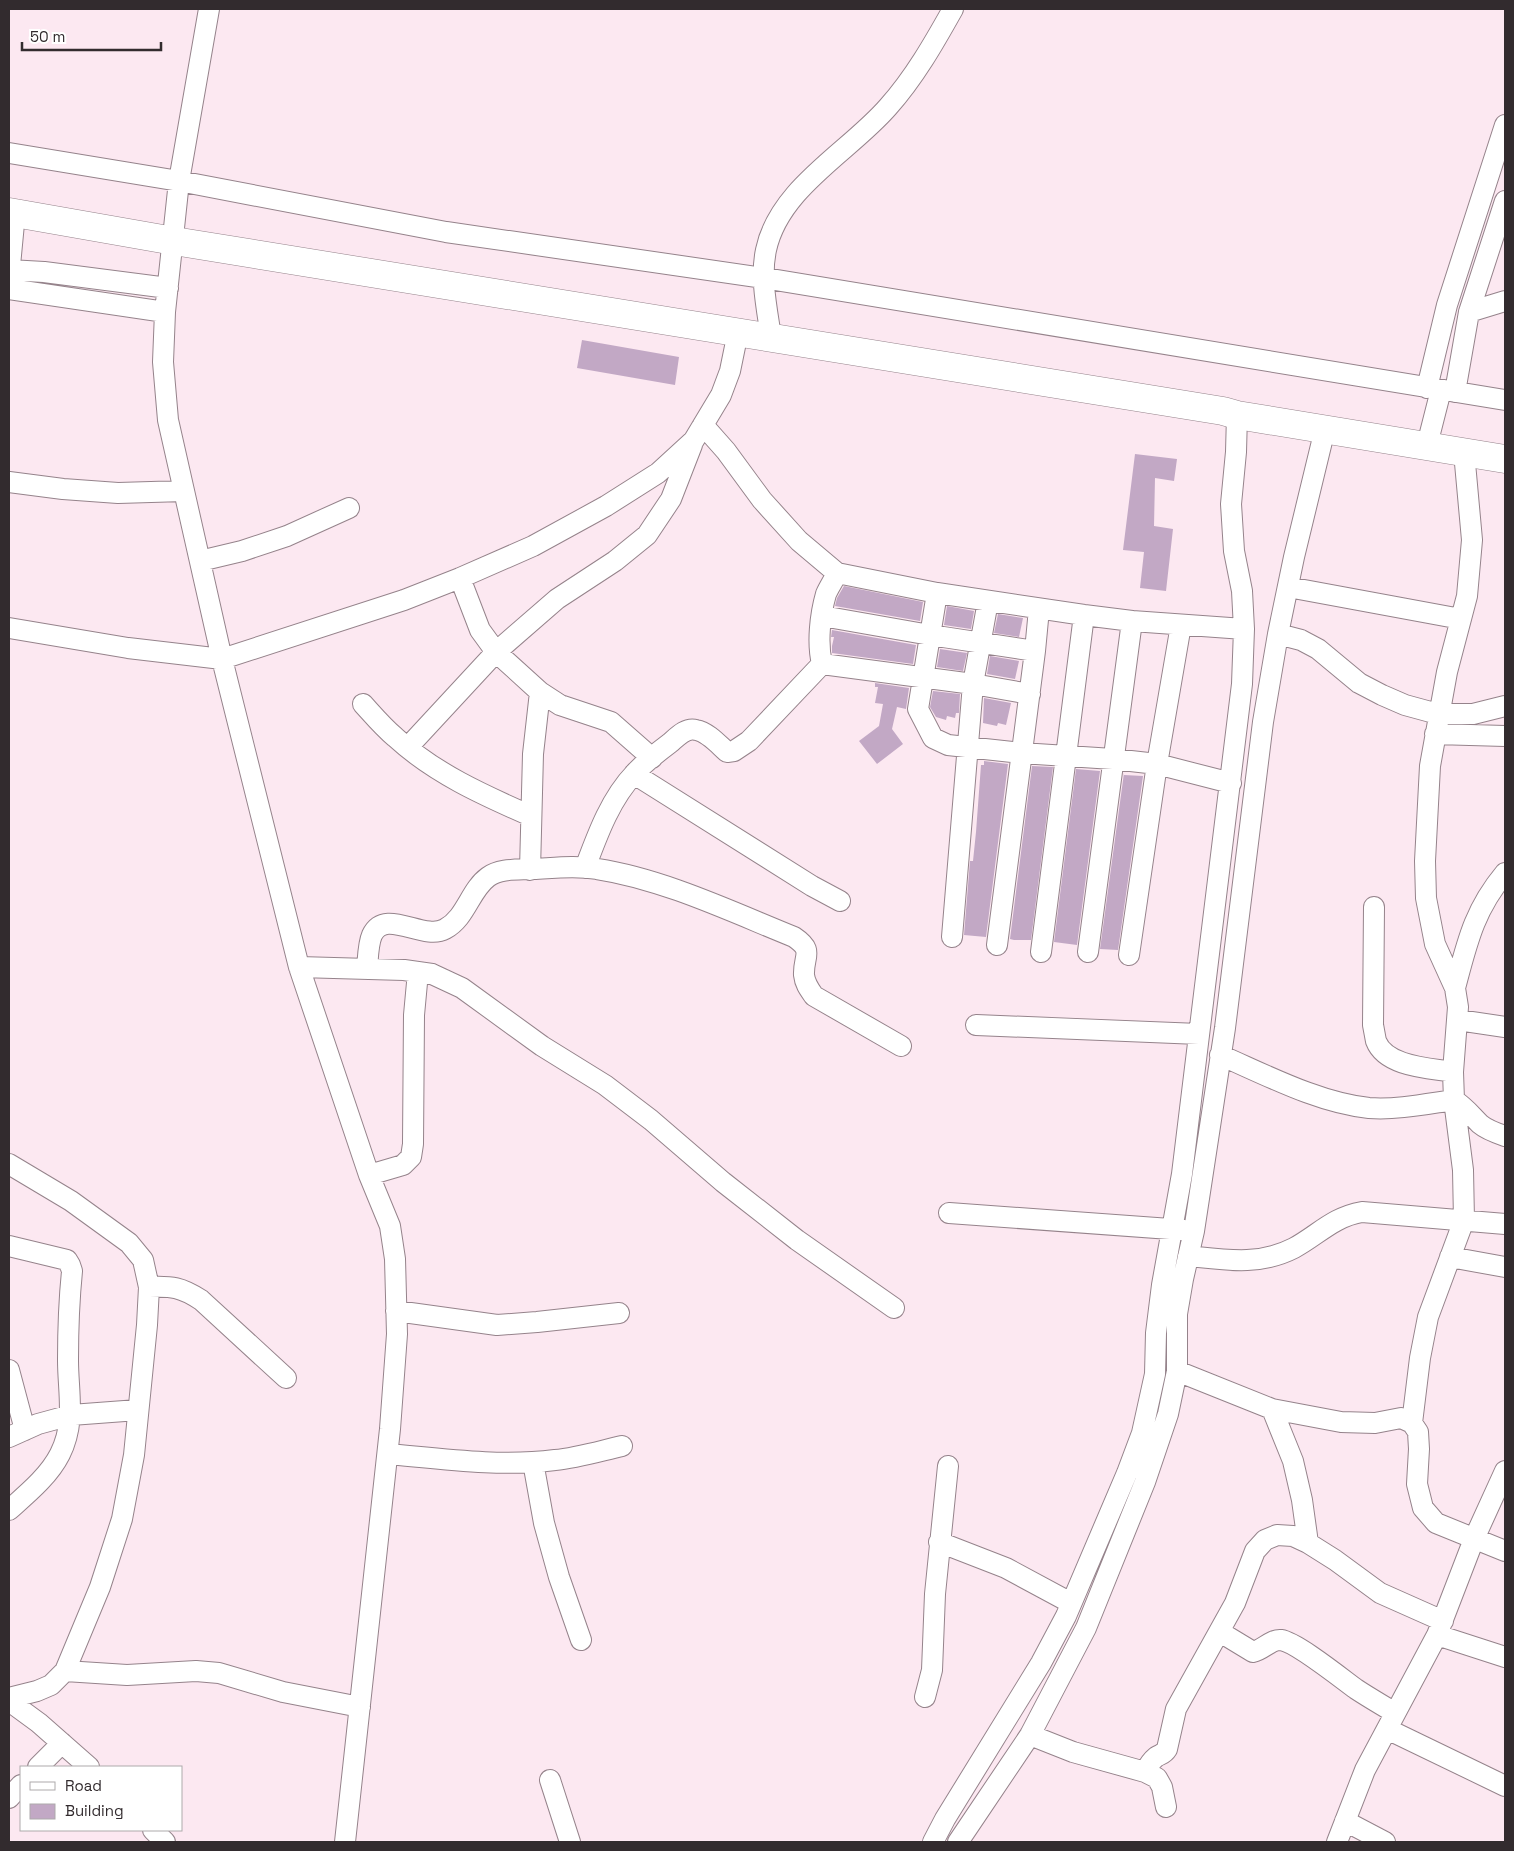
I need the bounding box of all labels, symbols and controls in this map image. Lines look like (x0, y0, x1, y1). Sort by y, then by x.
scale bar (22, 20, 161, 52)
text: 50 m (30, 27, 65, 46)
legend (20, 1766, 182, 1831)
text: Road (65, 1776, 102, 1795)
text: Building (65, 1801, 124, 1820)

